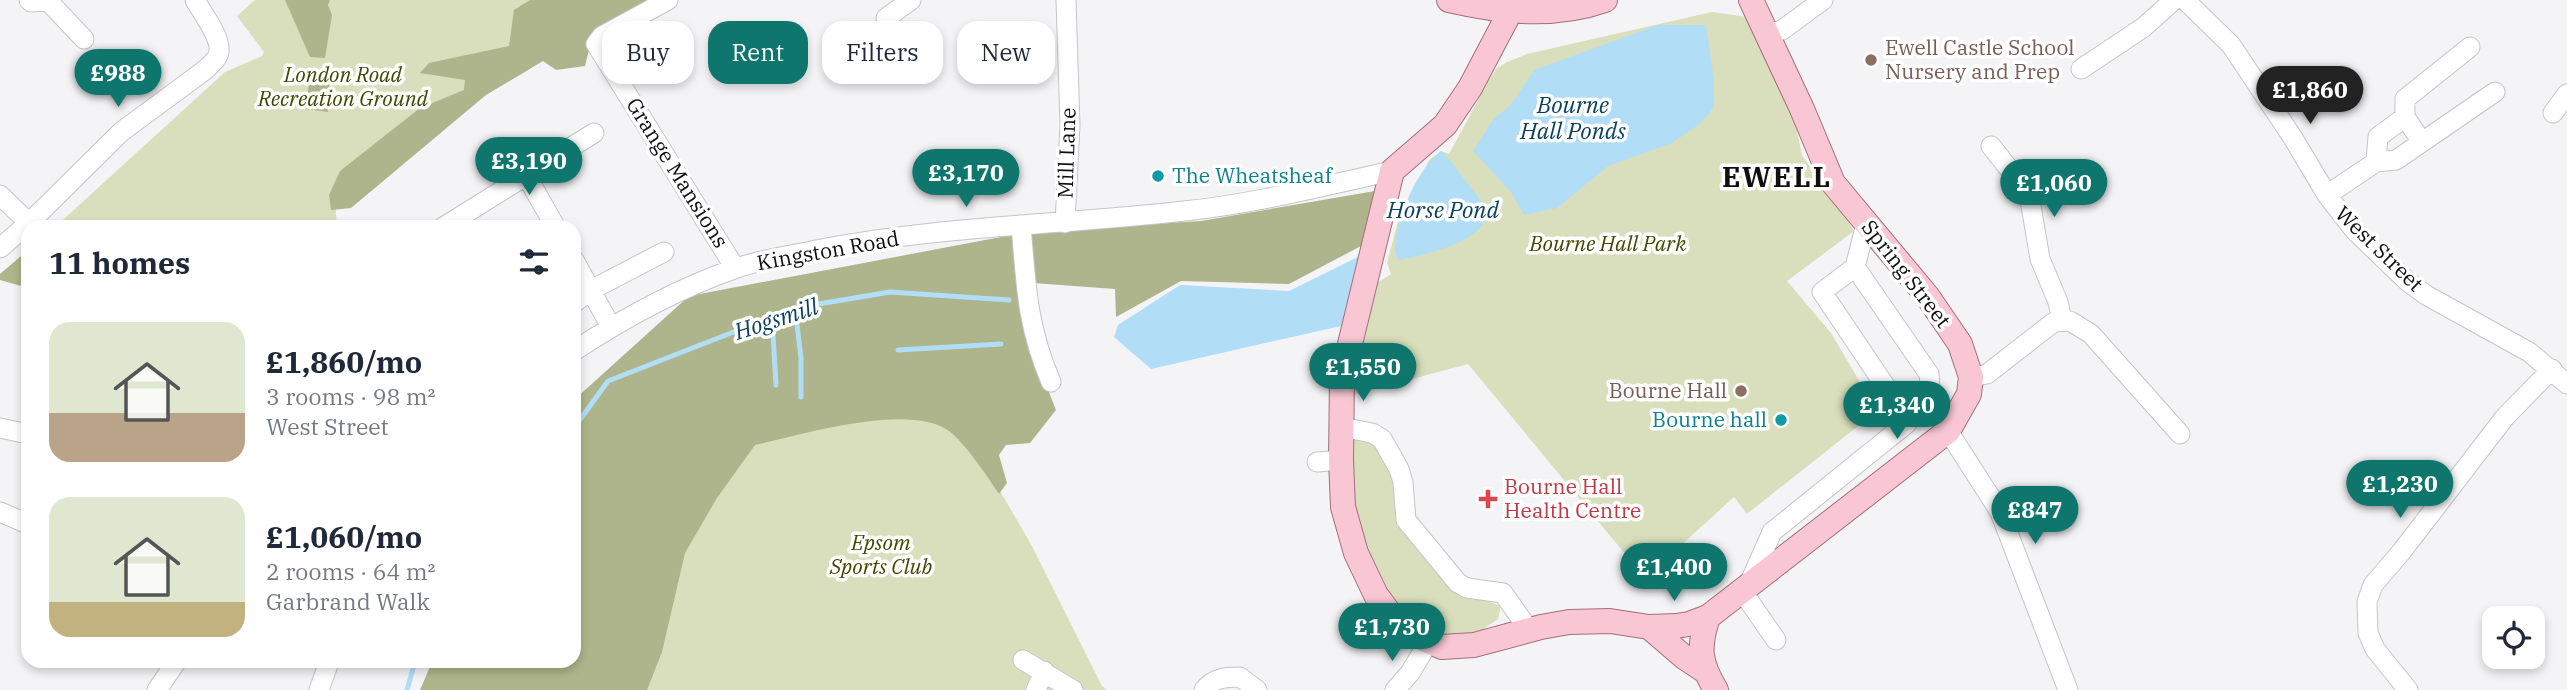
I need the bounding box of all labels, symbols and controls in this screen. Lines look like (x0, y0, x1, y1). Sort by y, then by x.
chip: Buy (602, 21, 694, 84)
chip: Rent (708, 21, 808, 84)
chip: Filters (822, 21, 943, 84)
chip: New (957, 21, 1055, 84)
place label: Ewell Castle School Nursery and Prep (1885, 33, 2075, 85)
pin: £988 (77, 50, 159, 109)
marker: Ewell Castle School Nursery and Prep (1863, 52, 1879, 68)
text: £988 (90, 57, 146, 87)
park label: London Road Recreation Ground (257, 60, 429, 112)
pin: £1,860 (2253, 66, 2367, 126)
text: £1,860 (2272, 74, 2348, 104)
water label: Bourne Hall Ponds (1519, 89, 1626, 145)
street label: Grange Mansions (620, 92, 735, 253)
street label: Mill Lane (1050, 107, 1082, 199)
pin: £3,190 (472, 138, 586, 197)
text: £3,190 (491, 145, 567, 175)
pin: £3,170 (909, 150, 1023, 209)
text: £3,170 (928, 157, 1004, 187)
district label: EWELL (1722, 158, 1832, 195)
pin: £1,060 (1997, 160, 2111, 219)
place label: The Wheatsheaf (1172, 161, 1334, 189)
text: £1,060 (2016, 167, 2092, 197)
marker: The Wheatsheaf (1150, 168, 1166, 184)
water label: Horse Pond (1386, 194, 1499, 224)
street label: West Street (2330, 199, 2430, 297)
street label: Spring Street (1856, 214, 1958, 333)
street label: Kingston Road (754, 224, 901, 276)
park label: Bourne Hall Park (1529, 229, 1687, 257)
text: 11 homes (49, 243, 190, 282)
icon: filters (515, 243, 553, 281)
water label: Hogsmill (729, 290, 822, 346)
text: £1,860/mo (266, 342, 422, 381)
pin: £1,550 (1306, 344, 1420, 403)
icon: home (105, 350, 189, 434)
text: £1,550 (1325, 351, 1401, 381)
place label: Bourne Hall (1609, 376, 1727, 404)
text: 3 rooms · 98 m² (266, 381, 436, 411)
pin: £1,340 (1840, 382, 1954, 441)
marker: Bourne Hall (1733, 383, 1749, 399)
text: £1,340 (1859, 389, 1935, 419)
place label: Bourne hall (1652, 405, 1767, 433)
text: West Street (266, 411, 389, 441)
marker: Bourne hall (1773, 412, 1789, 428)
pin: £1,230 (2343, 461, 2457, 520)
text: £1,230 (2362, 468, 2438, 498)
place label: Bourne Hall Health Centre (1504, 472, 1641, 524)
pin: £847 (1994, 486, 2076, 546)
marker: Bourne Hall Health Centre (1478, 489, 1498, 509)
text: £847 (2007, 494, 2063, 524)
text: £1,060/mo (266, 517, 422, 556)
icon: home (105, 525, 189, 609)
park label: Epsom Sports Club (829, 528, 932, 580)
pin: £1,400 (1617, 544, 1731, 603)
text: £1,400 (1636, 551, 1712, 581)
text: 2 rooms · 64 m² (266, 556, 436, 586)
text: Garbrand Walk (266, 586, 430, 616)
pin: £1,730 (1335, 604, 1449, 663)
map controls (2482, 606, 2545, 669)
button: locate (2482, 606, 2545, 669)
text: £1,730 (1354, 611, 1430, 641)

